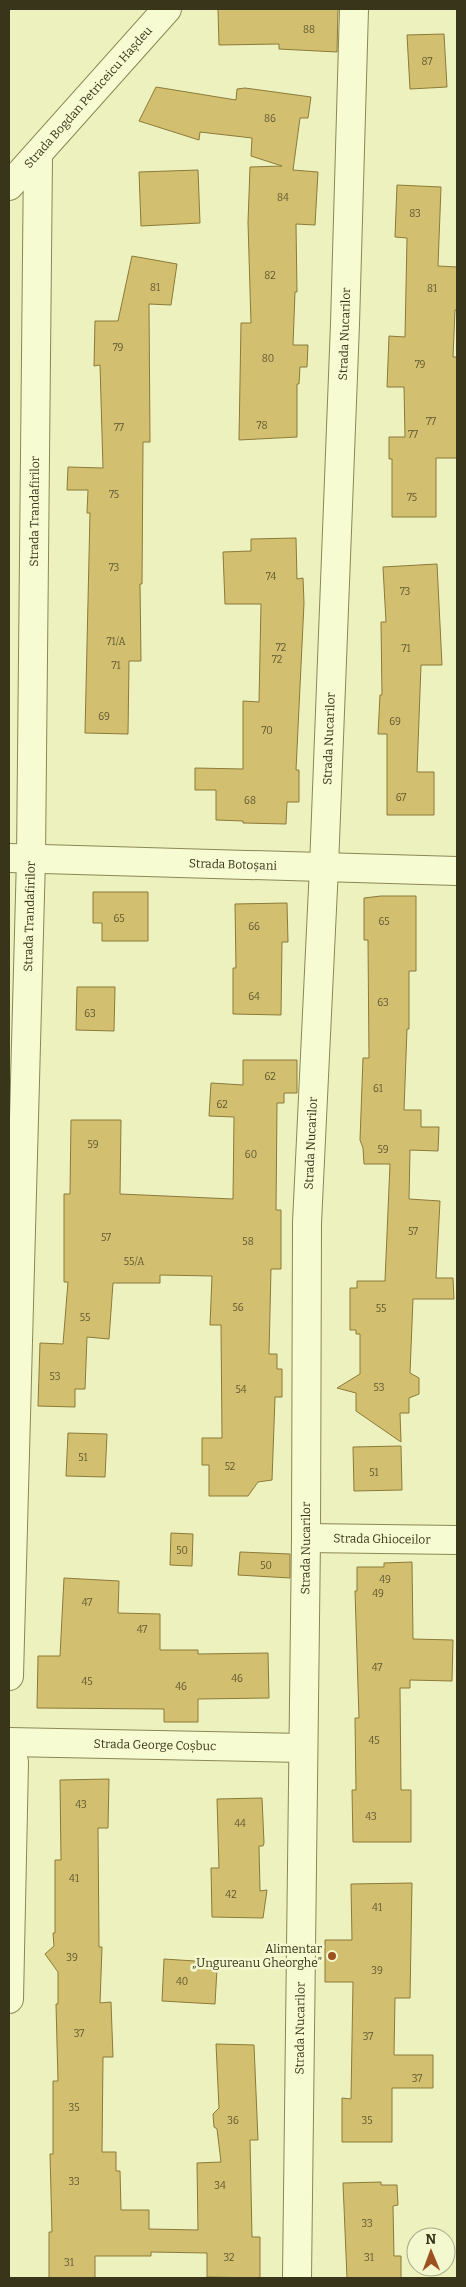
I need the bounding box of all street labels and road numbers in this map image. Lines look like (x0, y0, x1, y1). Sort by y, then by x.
street label: Strada Bogdan Petriceicu Hașdeu (21, 23, 155, 171)
street label: Strada Nucarilor (336, 287, 353, 380)
street label: Strada Trandafirilor (27, 455, 42, 567)
street label: Strada Nucarilor (320, 691, 338, 785)
street label: Strada Botoșani (189, 856, 278, 873)
street label: Strada Trandafirilor (21, 860, 38, 972)
street label: Strada Nucarilor (302, 1096, 320, 1190)
street label: Strada Nucarilor (298, 1501, 313, 1595)
street label: Strada Ghioceilor (333, 1531, 431, 1547)
street label: Strada George Coșbuc (94, 1737, 216, 1754)
street label: Strada Nucarilor (292, 1981, 308, 2074)

